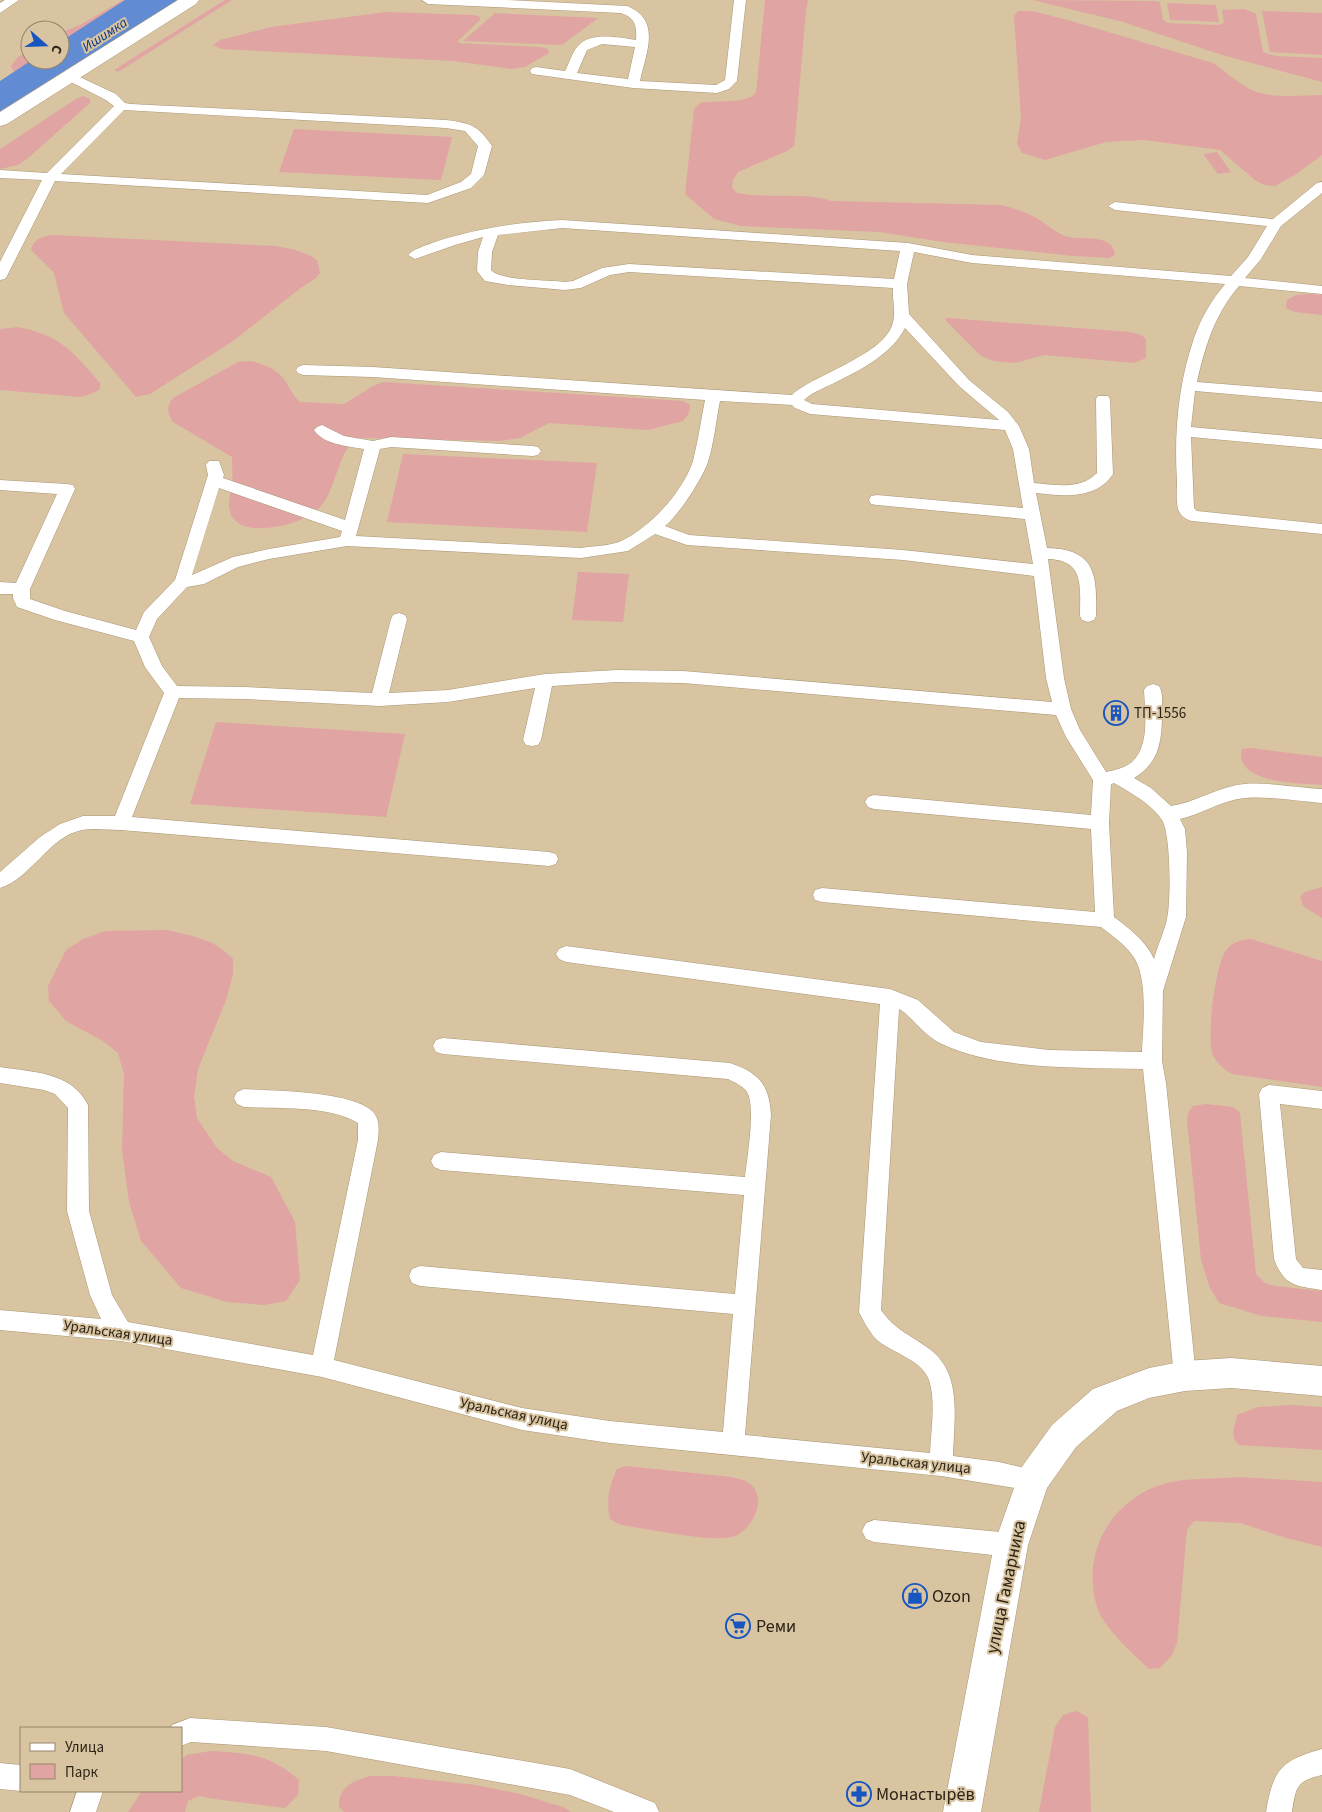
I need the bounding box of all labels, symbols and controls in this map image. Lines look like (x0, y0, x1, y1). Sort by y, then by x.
water label: Ишимка (78, 13, 132, 57)
north arrow (20, 20, 70, 70)
text: С (45, 42, 67, 56)
building icon: ТП-1556 (1103, 700, 1129, 726)
place label: ТП-1556 (1134, 703, 1186, 724)
street label: Уральская улица (62, 1315, 174, 1351)
street label: Уральская улица (458, 1392, 570, 1436)
street label: Уральская улица (860, 1447, 972, 1479)
street label: улица Гамарника (980, 1518, 1032, 1656)
shop icon: Ozon (902, 1583, 928, 1609)
place label: Ozon (932, 1584, 971, 1609)
supermarket icon: Реми (725, 1613, 751, 1639)
place label: Реми (756, 1614, 796, 1639)
legend (20, 1727, 182, 1792)
text: Улица (65, 1737, 104, 1758)
text: Парк (65, 1762, 99, 1783)
pharmacy icon: Монастырёв (846, 1781, 872, 1807)
place label: Монастырёв (876, 1782, 975, 1807)

